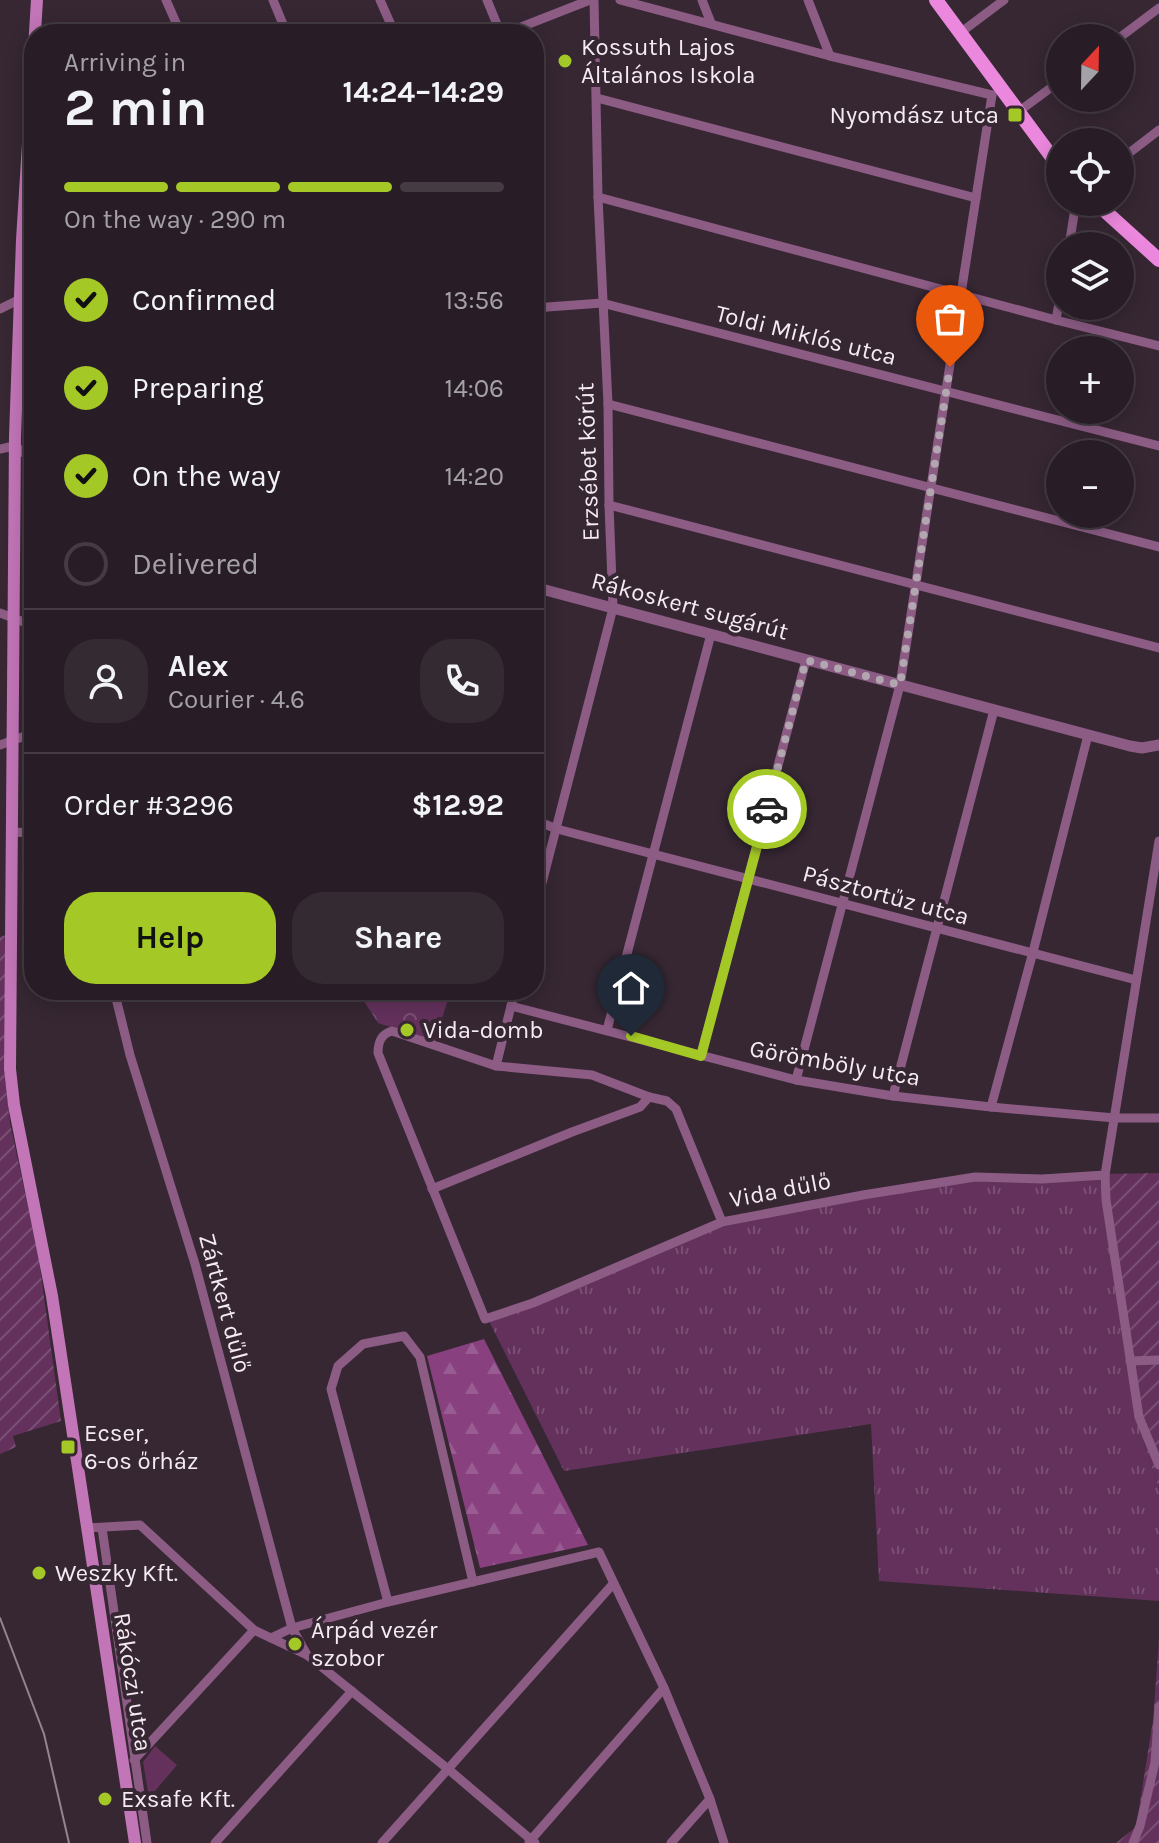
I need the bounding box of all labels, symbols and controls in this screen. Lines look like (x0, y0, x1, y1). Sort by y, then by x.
north arrow (1046, 24, 1134, 112)
map controls (1046, 24, 1134, 528)
place label: Kossuth Lajos Általános Iskola (581, 33, 756, 89)
text: Arriving in (64, 47, 186, 78)
marker: Kossuth Lajos Általános Iskola (556, 52, 574, 70)
text: 14:24–14:29 (343, 74, 504, 110)
text: 2 min (64, 77, 207, 138)
place label: Nyomdász utca (830, 101, 999, 129)
marker: Nyomdász utca (1006, 106, 1024, 124)
button: locate (1046, 128, 1134, 216)
text: On the way · 290 m (64, 204, 286, 235)
button: layers (1046, 232, 1134, 320)
icon: check (64, 278, 108, 322)
text: Confirmed (132, 282, 276, 318)
text: 13:56 (444, 285, 504, 316)
pin (916, 285, 984, 367)
icon: bag (928, 297, 972, 341)
street label: Toldi Miklós utca (713, 299, 899, 371)
button: + (1046, 336, 1134, 424)
icon: check (64, 366, 108, 410)
text: Preparing (132, 370, 264, 406)
text: 14:06 (445, 373, 504, 404)
street label: Erzsébet körút (571, 382, 605, 542)
button: − (1046, 440, 1134, 528)
icon: check (64, 454, 108, 498)
text: On the way (132, 458, 281, 494)
text: 14:20 (444, 461, 504, 492)
text: Delivered (132, 546, 259, 582)
street label: Rákoskert sugárút (589, 566, 791, 646)
button: person (64, 639, 148, 723)
button: phone (420, 639, 504, 723)
text: Alex (168, 648, 228, 684)
text: Courier · 4.6 (168, 684, 305, 715)
courier (727, 769, 807, 849)
text: Order #3296 (64, 787, 234, 823)
text: $12.92 (412, 787, 504, 823)
icon: car (745, 787, 789, 831)
street label: Pásztortűz utca (800, 859, 972, 931)
button: Help (64, 892, 276, 984)
button: Share (292, 892, 504, 984)
pin (597, 954, 665, 1036)
icon: home (609, 966, 653, 1010)
place label: Vida-domb (423, 1016, 543, 1044)
marker: Vida-domb (398, 1021, 416, 1039)
street label: Görömböly utca (747, 1034, 923, 1092)
street label: Vida dűlő (727, 1166, 833, 1214)
street label: Zártkert dűlő (193, 1230, 257, 1376)
place label: Ecser, 6-os őrház (84, 1419, 198, 1475)
marker: Ecser, 6-os őrház (59, 1438, 77, 1456)
place label: Weszky Kft. (55, 1559, 178, 1587)
marker: Weszky Kft. (30, 1564, 48, 1582)
street label: Rákóczi utca (108, 1611, 158, 1753)
place label: Árpád vezér szobor (311, 1615, 438, 1672)
marker: Árpád vezér szobor (286, 1635, 304, 1653)
place label: Exsafe Kft. (121, 1785, 235, 1813)
marker: Exsafe Kft. (96, 1790, 114, 1808)

